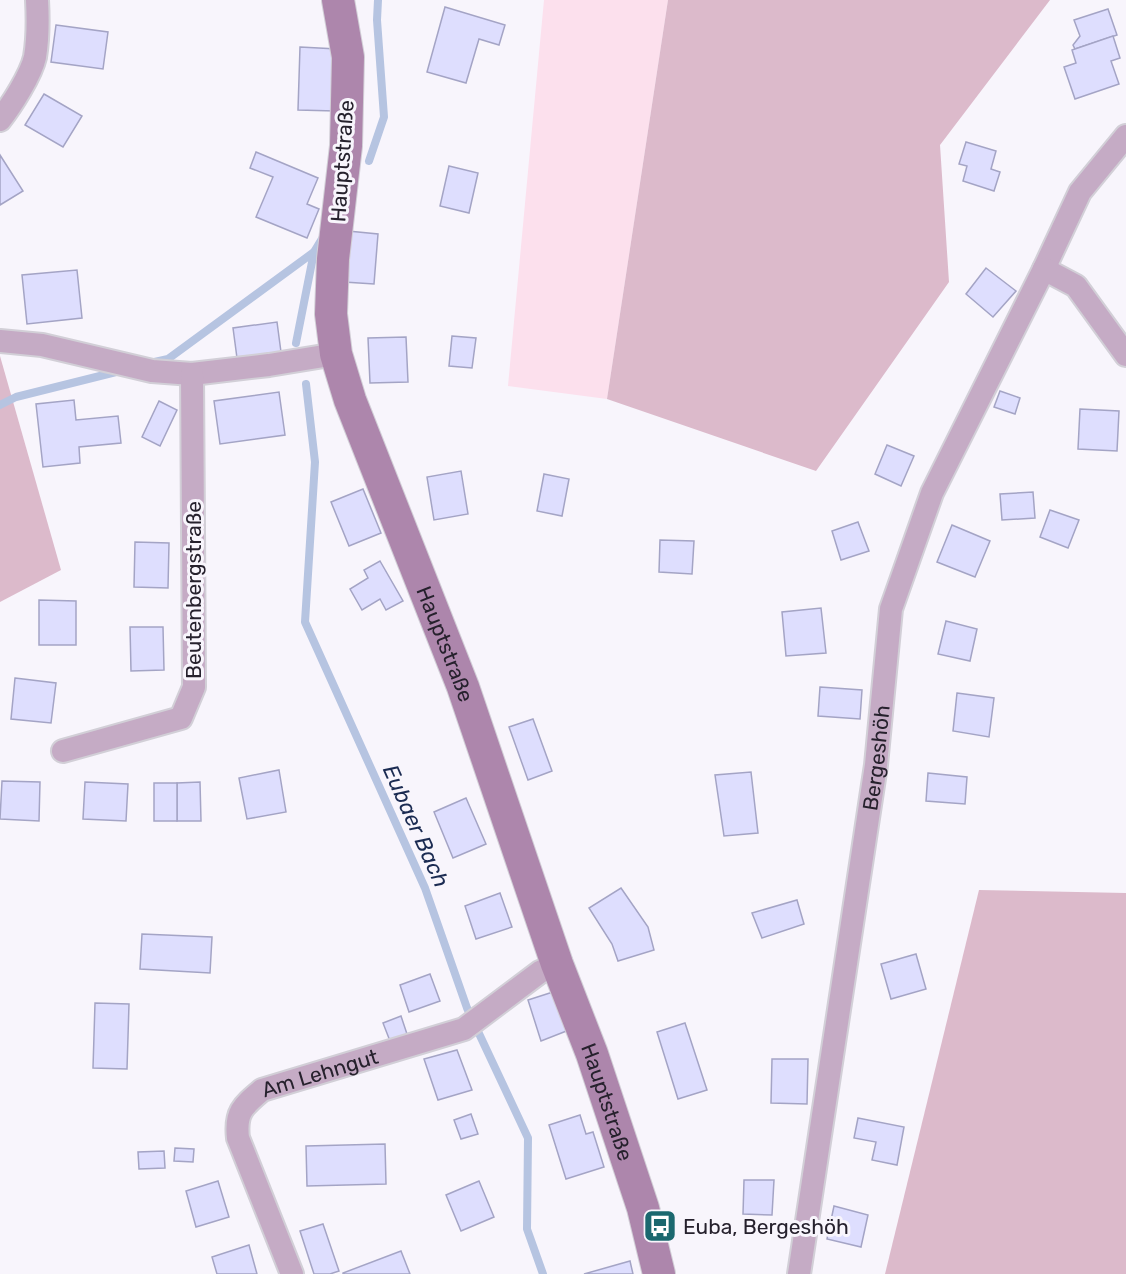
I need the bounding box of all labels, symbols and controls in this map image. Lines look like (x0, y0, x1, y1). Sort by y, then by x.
street label: Hauptstraße (325, 99, 359, 223)
street label: Beutenbergstraße (181, 501, 206, 679)
street label: Hauptstraße (412, 582, 480, 705)
street label: Bergeshöh (857, 704, 894, 812)
water label: Eubaer Bach (377, 761, 455, 891)
street label: Hauptstraße (576, 1039, 639, 1164)
street label: Am Lehngut (259, 1043, 381, 1102)
bus stop icon: Euba, Bergeshöh (642, 1208, 678, 1244)
place label: Euba, Bergeshöh (683, 1214, 849, 1239)

